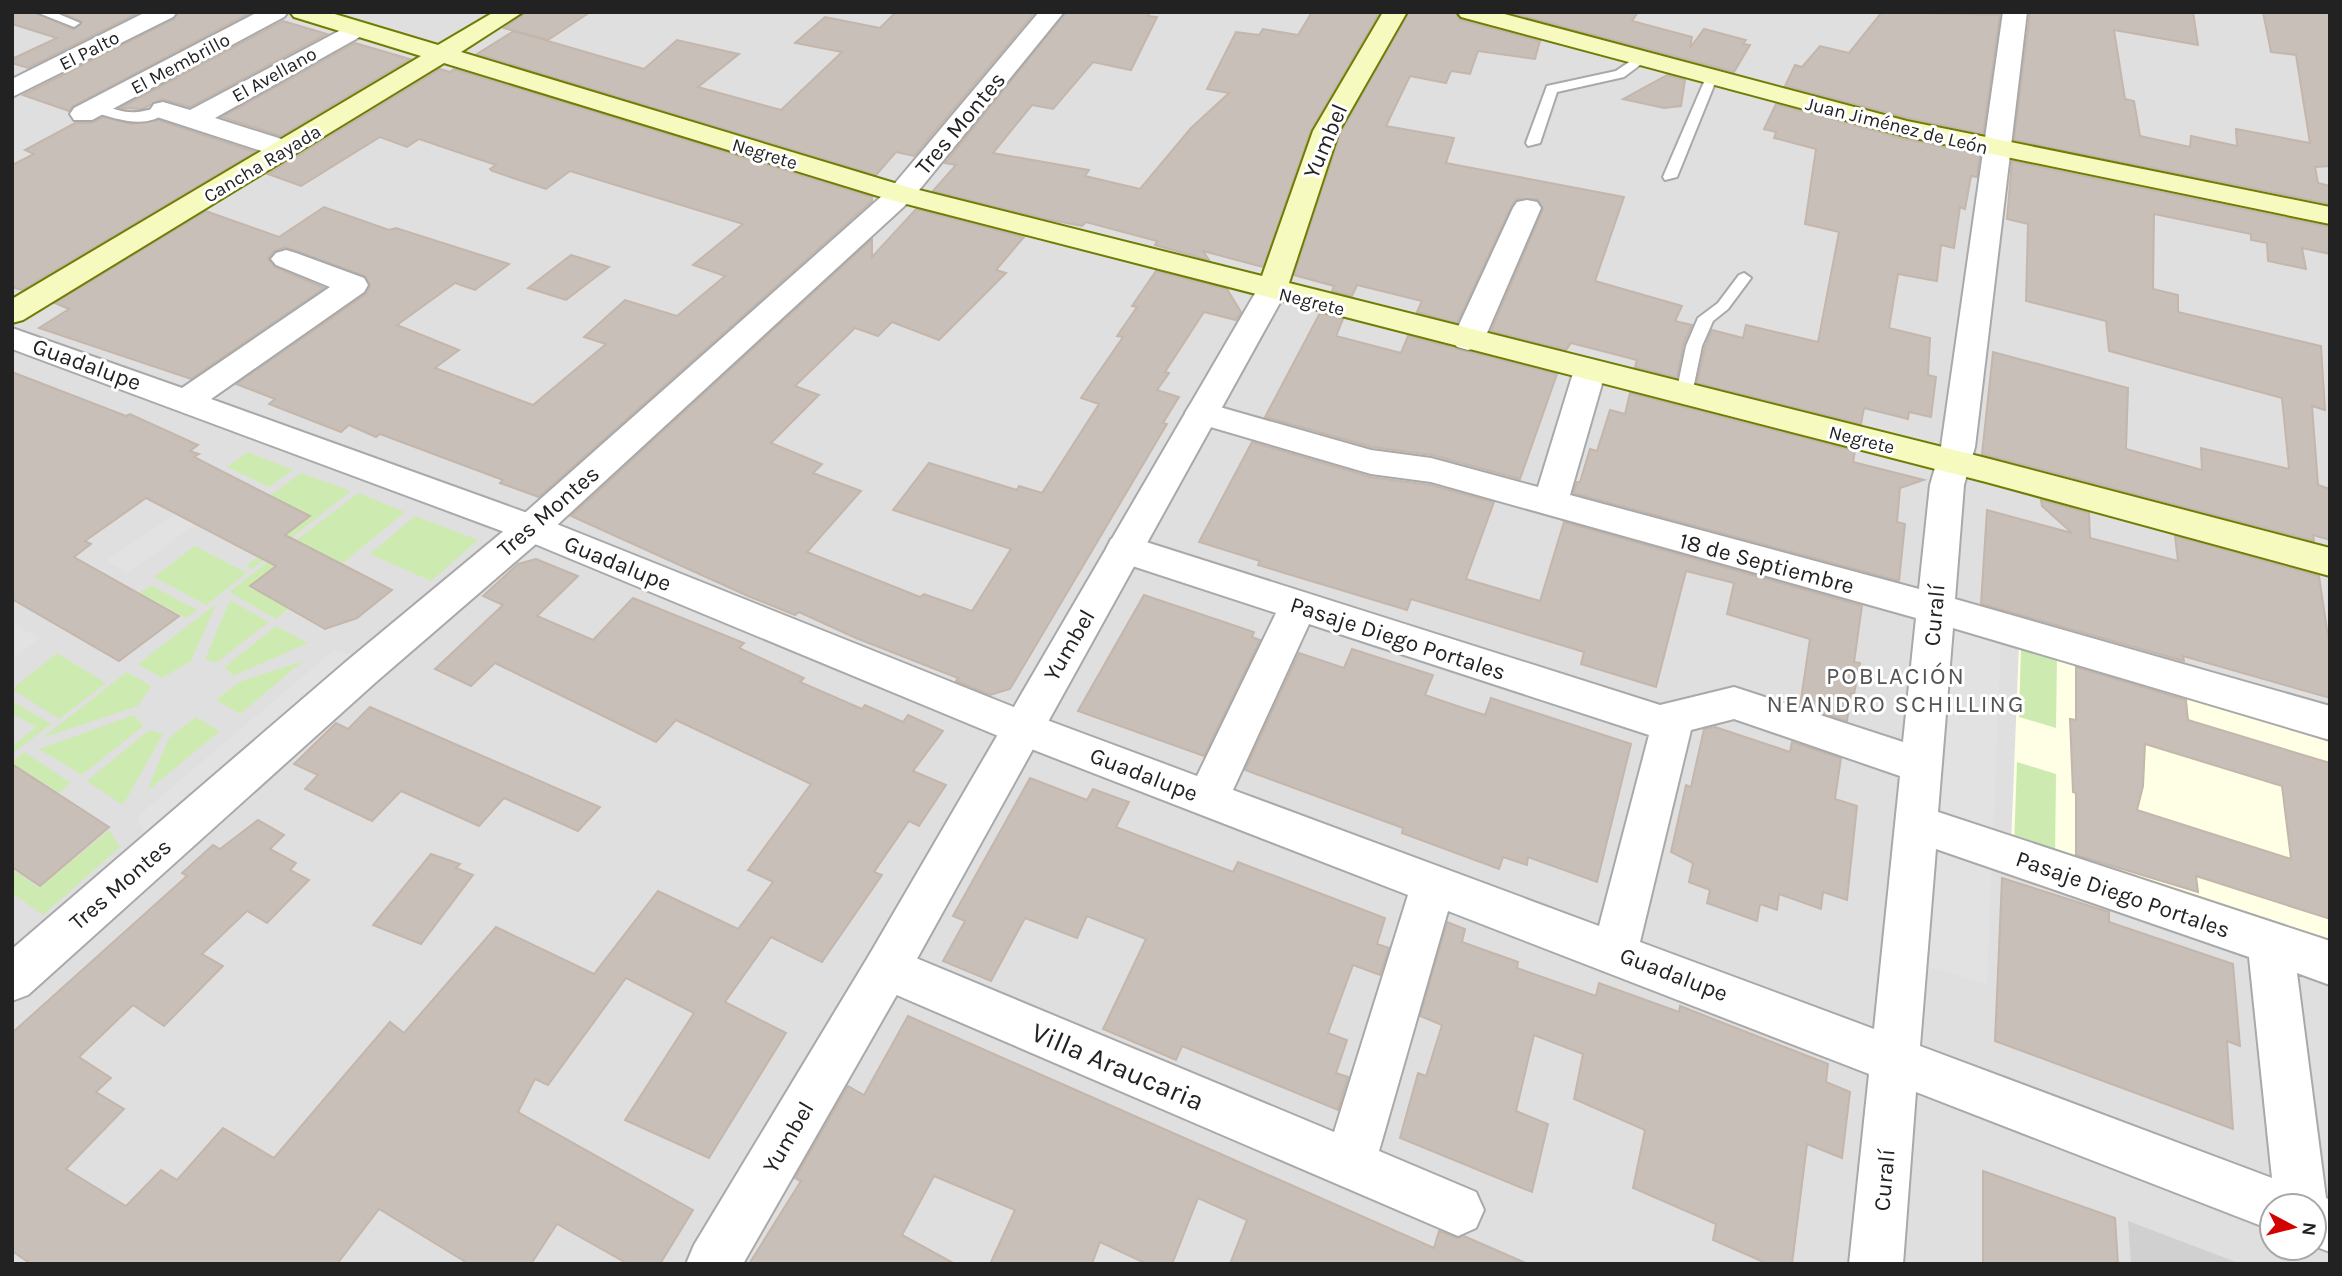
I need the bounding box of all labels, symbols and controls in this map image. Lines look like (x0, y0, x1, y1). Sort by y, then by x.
street label: El Palto (56, 26, 123, 75)
street label: El Membrillo (127, 29, 234, 99)
street label: El Avellano (228, 43, 321, 107)
street label: Tres Montes (910, 66, 1011, 180)
street label: Juan Jiménez de León (1803, 93, 1990, 159)
street label: Yumbel (1298, 100, 1353, 183)
street label: Cancha Rayada (200, 120, 325, 208)
street label: Negrete (729, 134, 800, 174)
street label: Negrete (1277, 283, 1347, 321)
street label: Guadalupe (29, 332, 145, 397)
street label: Negrete (1827, 421, 1897, 459)
street label: Tres Montes (492, 460, 605, 563)
street label: 18 de Septiembre (1677, 527, 1857, 600)
street label: Guadalupe (560, 530, 675, 597)
street label: Curalí (1918, 583, 1951, 647)
street label: Pasaje Diego Portales (1287, 591, 1509, 686)
street label: Yumbel (1038, 605, 1101, 686)
district label: POBLACIÓN NEANDRO SCHILLING (1767, 662, 2025, 718)
street label: Guadalupe (1086, 742, 1202, 807)
street label: Tres Montes (64, 833, 177, 936)
street label: Pasaje Diego Portales (2012, 845, 2233, 944)
street label: Guadalupe (1616, 942, 1732, 1007)
street label: Villa Araucaria (1027, 1015, 1209, 1118)
street label: Yumbel (757, 1097, 820, 1178)
street label: Curalí (1868, 1148, 1901, 1212)
north arrow (2258, 1192, 2328, 1262)
text: N (2297, 1221, 2321, 1237)

